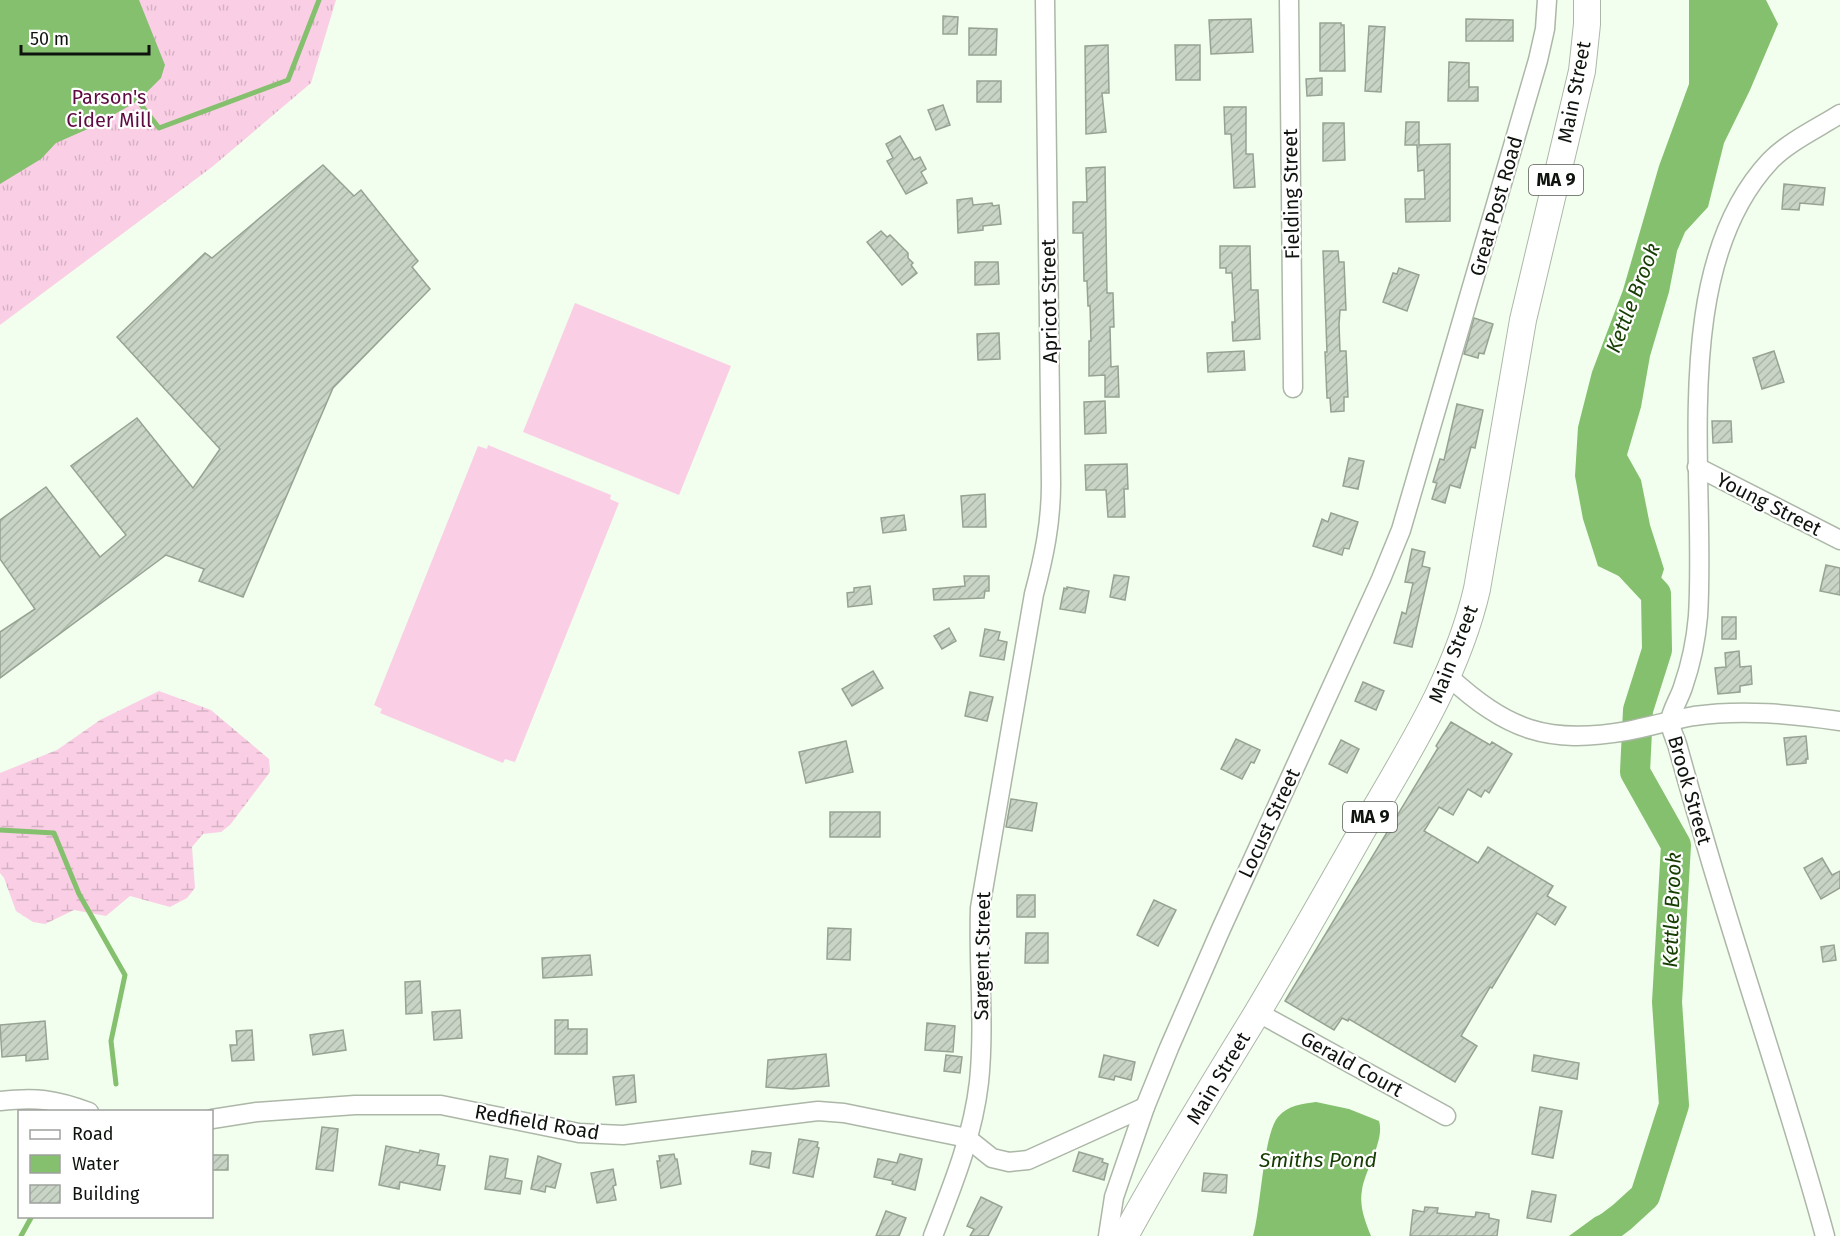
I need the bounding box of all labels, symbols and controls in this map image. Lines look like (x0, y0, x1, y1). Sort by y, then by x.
scale bar (21, 18, 148, 56)
text: 50 m (30, 28, 69, 50)
street label: Main Street (1552, 38, 1596, 145)
park label: Parson's Cider Mill (66, 85, 152, 132)
street label: Fielding Street (1278, 128, 1304, 260)
street label: Great Post Road (1465, 133, 1527, 279)
road number: MA 9 (1529, 165, 1583, 195)
street label: Apricot Street (1036, 238, 1062, 363)
water label: Kettle Brook (1600, 239, 1666, 357)
street label: Young Street (1712, 467, 1826, 541)
street label: Main Street (1423, 601, 1483, 707)
street label: Brook Street (1663, 733, 1717, 848)
street label: Locust Street (1233, 764, 1305, 882)
road number: MA 9 (1343, 802, 1397, 832)
water label: Kettle Brook (1657, 852, 1687, 968)
street label: Sargent Street (969, 891, 995, 1021)
street label: Gerald Court (1297, 1026, 1408, 1102)
street label: Main Street (1181, 1027, 1255, 1128)
street label: Redfield Road (473, 1099, 601, 1145)
legend (18, 1110, 213, 1218)
text: Road (72, 1123, 114, 1145)
water label: Smiths Pond (1258, 1147, 1377, 1173)
text: Water (72, 1153, 119, 1175)
text: Building (72, 1183, 140, 1205)

